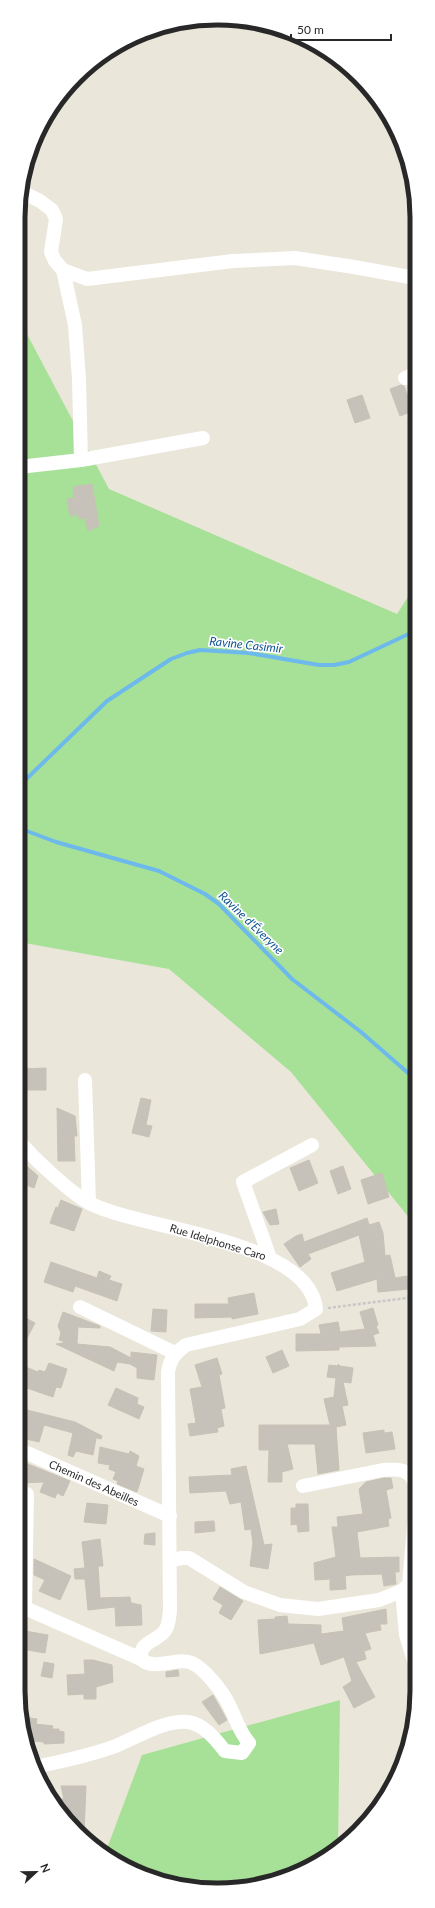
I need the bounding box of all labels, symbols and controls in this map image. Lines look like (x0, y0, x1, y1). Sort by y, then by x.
scale bar (291, 16, 391, 42)
text: 50 m (297, 22, 324, 37)
water label: Ravine Casimir (209, 633, 284, 656)
water label: Ravine d'Éveryne (216, 888, 287, 958)
street label: Rue Idelphonse Caro (169, 1221, 268, 1262)
street label: Chemin des Abeilles (47, 1457, 141, 1508)
north arrow (16, 1852, 56, 1892)
text: N (38, 1862, 53, 1874)

